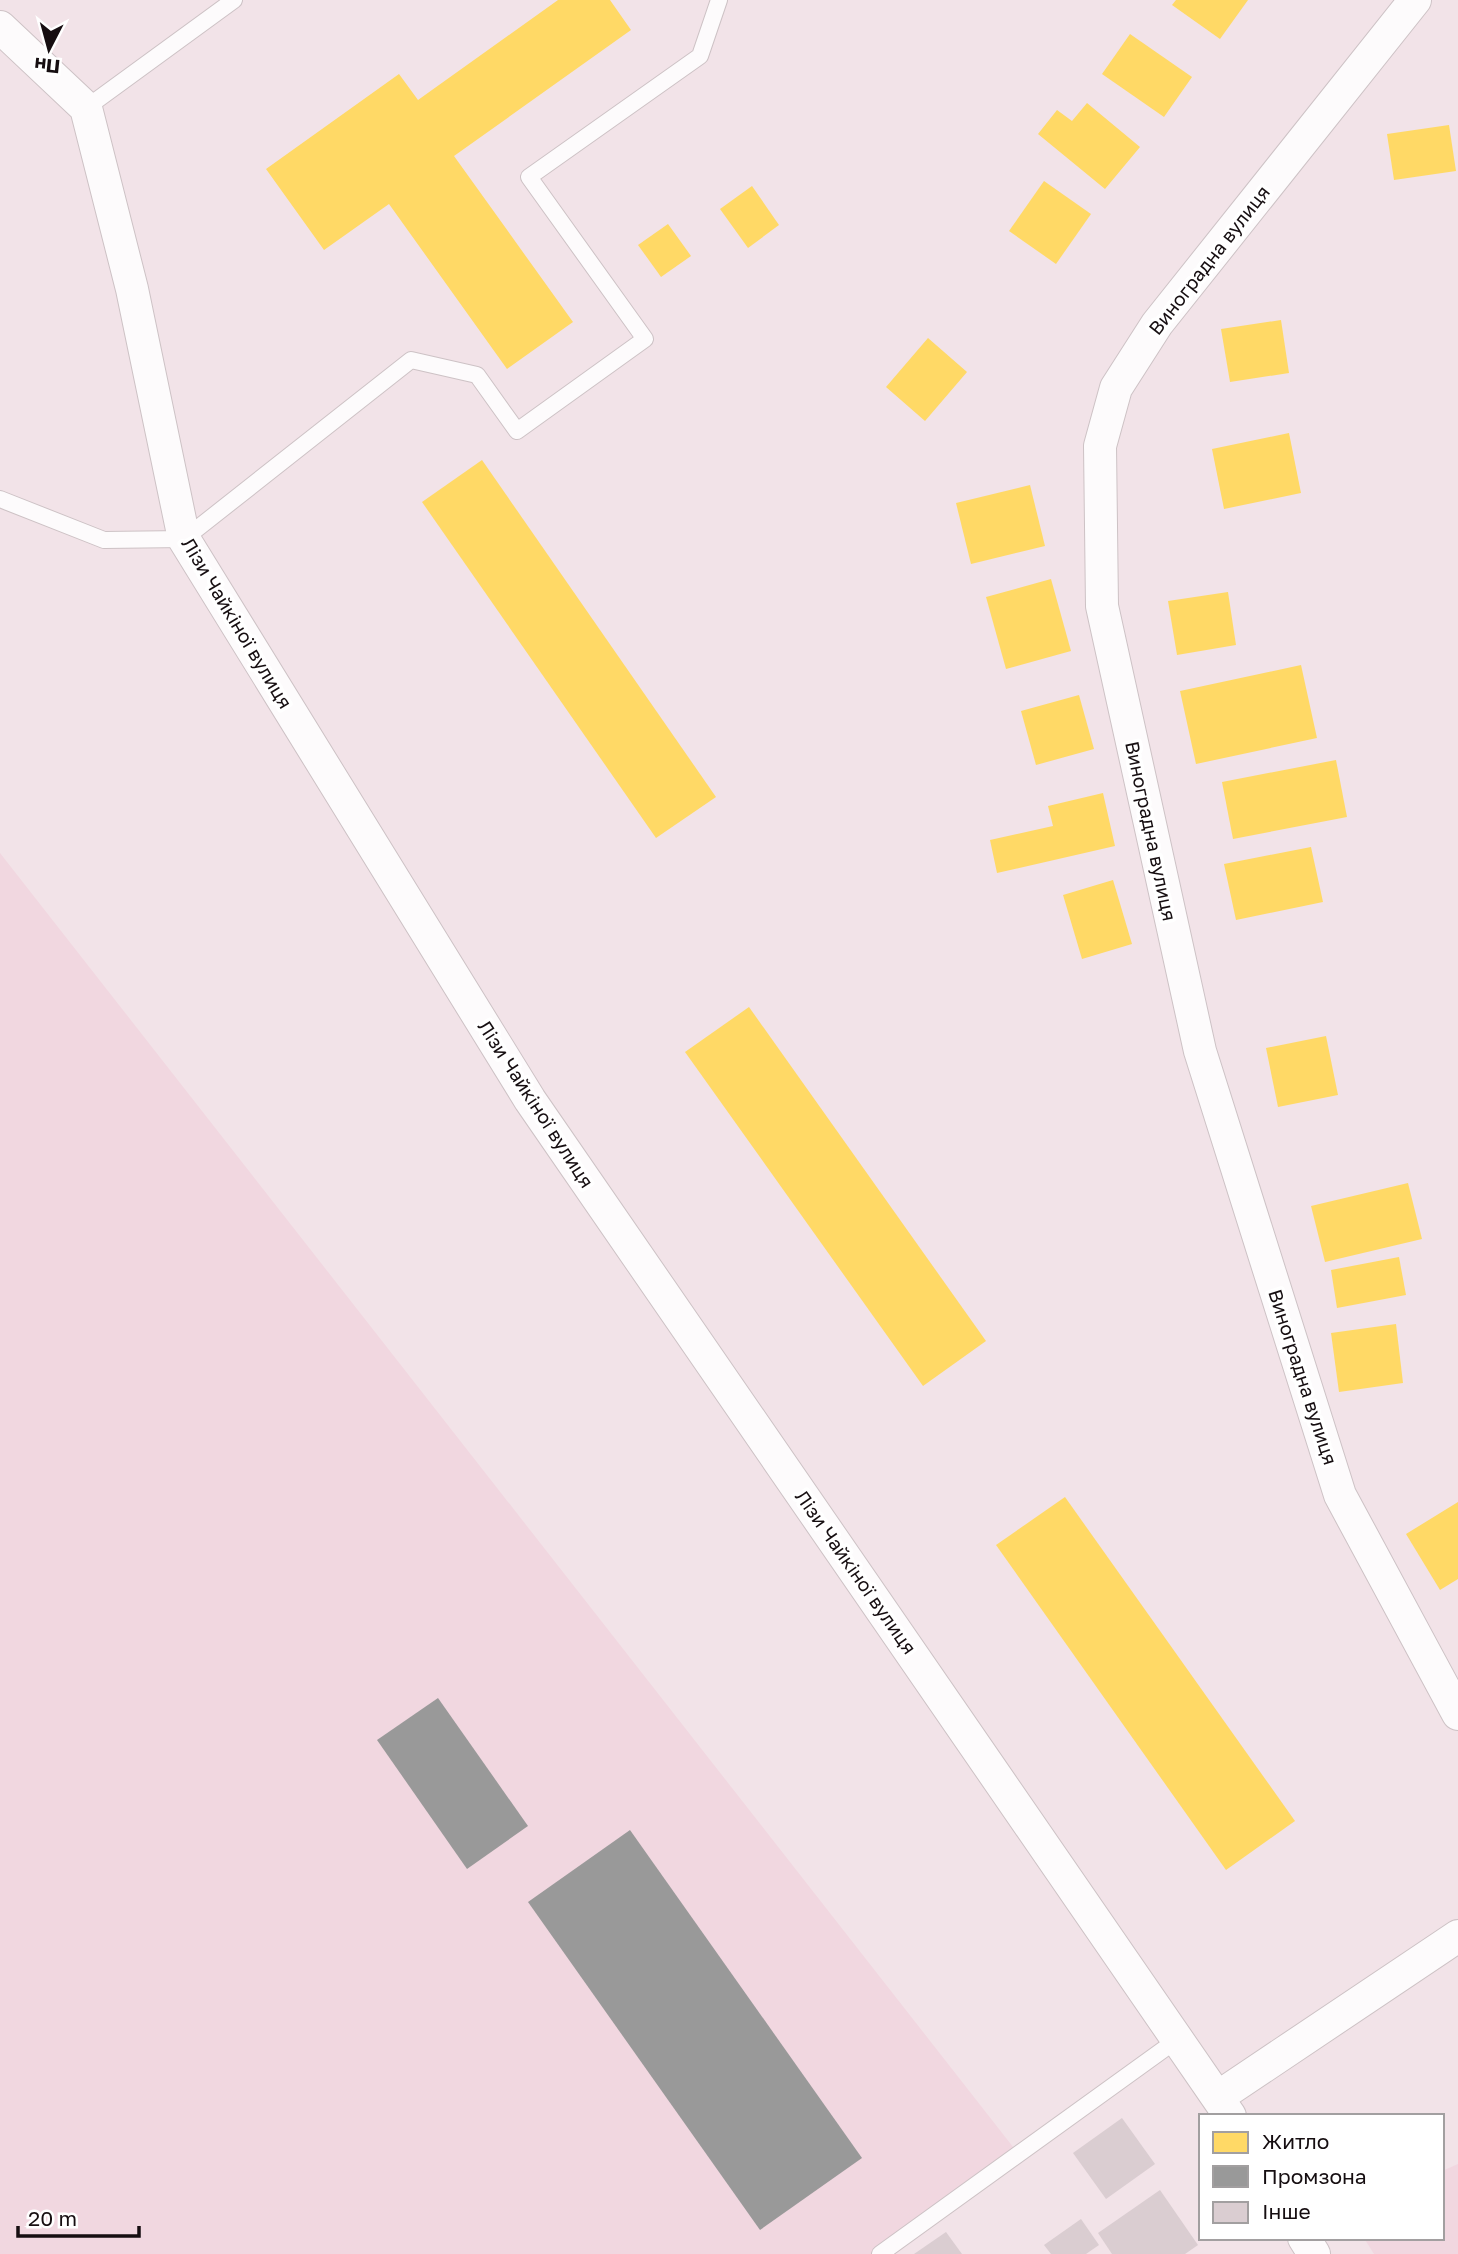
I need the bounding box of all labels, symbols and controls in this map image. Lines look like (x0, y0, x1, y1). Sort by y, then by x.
north arrow (14, 14, 84, 84)
text: Пн (33, 54, 61, 79)
street label: Виноградна вулиця (1143, 180, 1274, 339)
street label: Лізи Чайкіної вулиця (177, 533, 298, 712)
street label: Виноградна вулиця (1121, 739, 1182, 923)
street label: Лізи Чайкіної вулиця (474, 1016, 599, 1192)
street label: Виноградна вулиця (1264, 1286, 1343, 1468)
street label: Лізи Чайкіної вулиця (791, 1485, 922, 1658)
legend (1199, 2114, 1444, 2240)
text: Житло (1262, 2128, 1329, 2154)
text: Промзона (1262, 2163, 1367, 2189)
scale bar (18, 2194, 138, 2238)
text: Інше (1262, 2198, 1311, 2224)
text: 20 m (28, 2205, 77, 2231)

